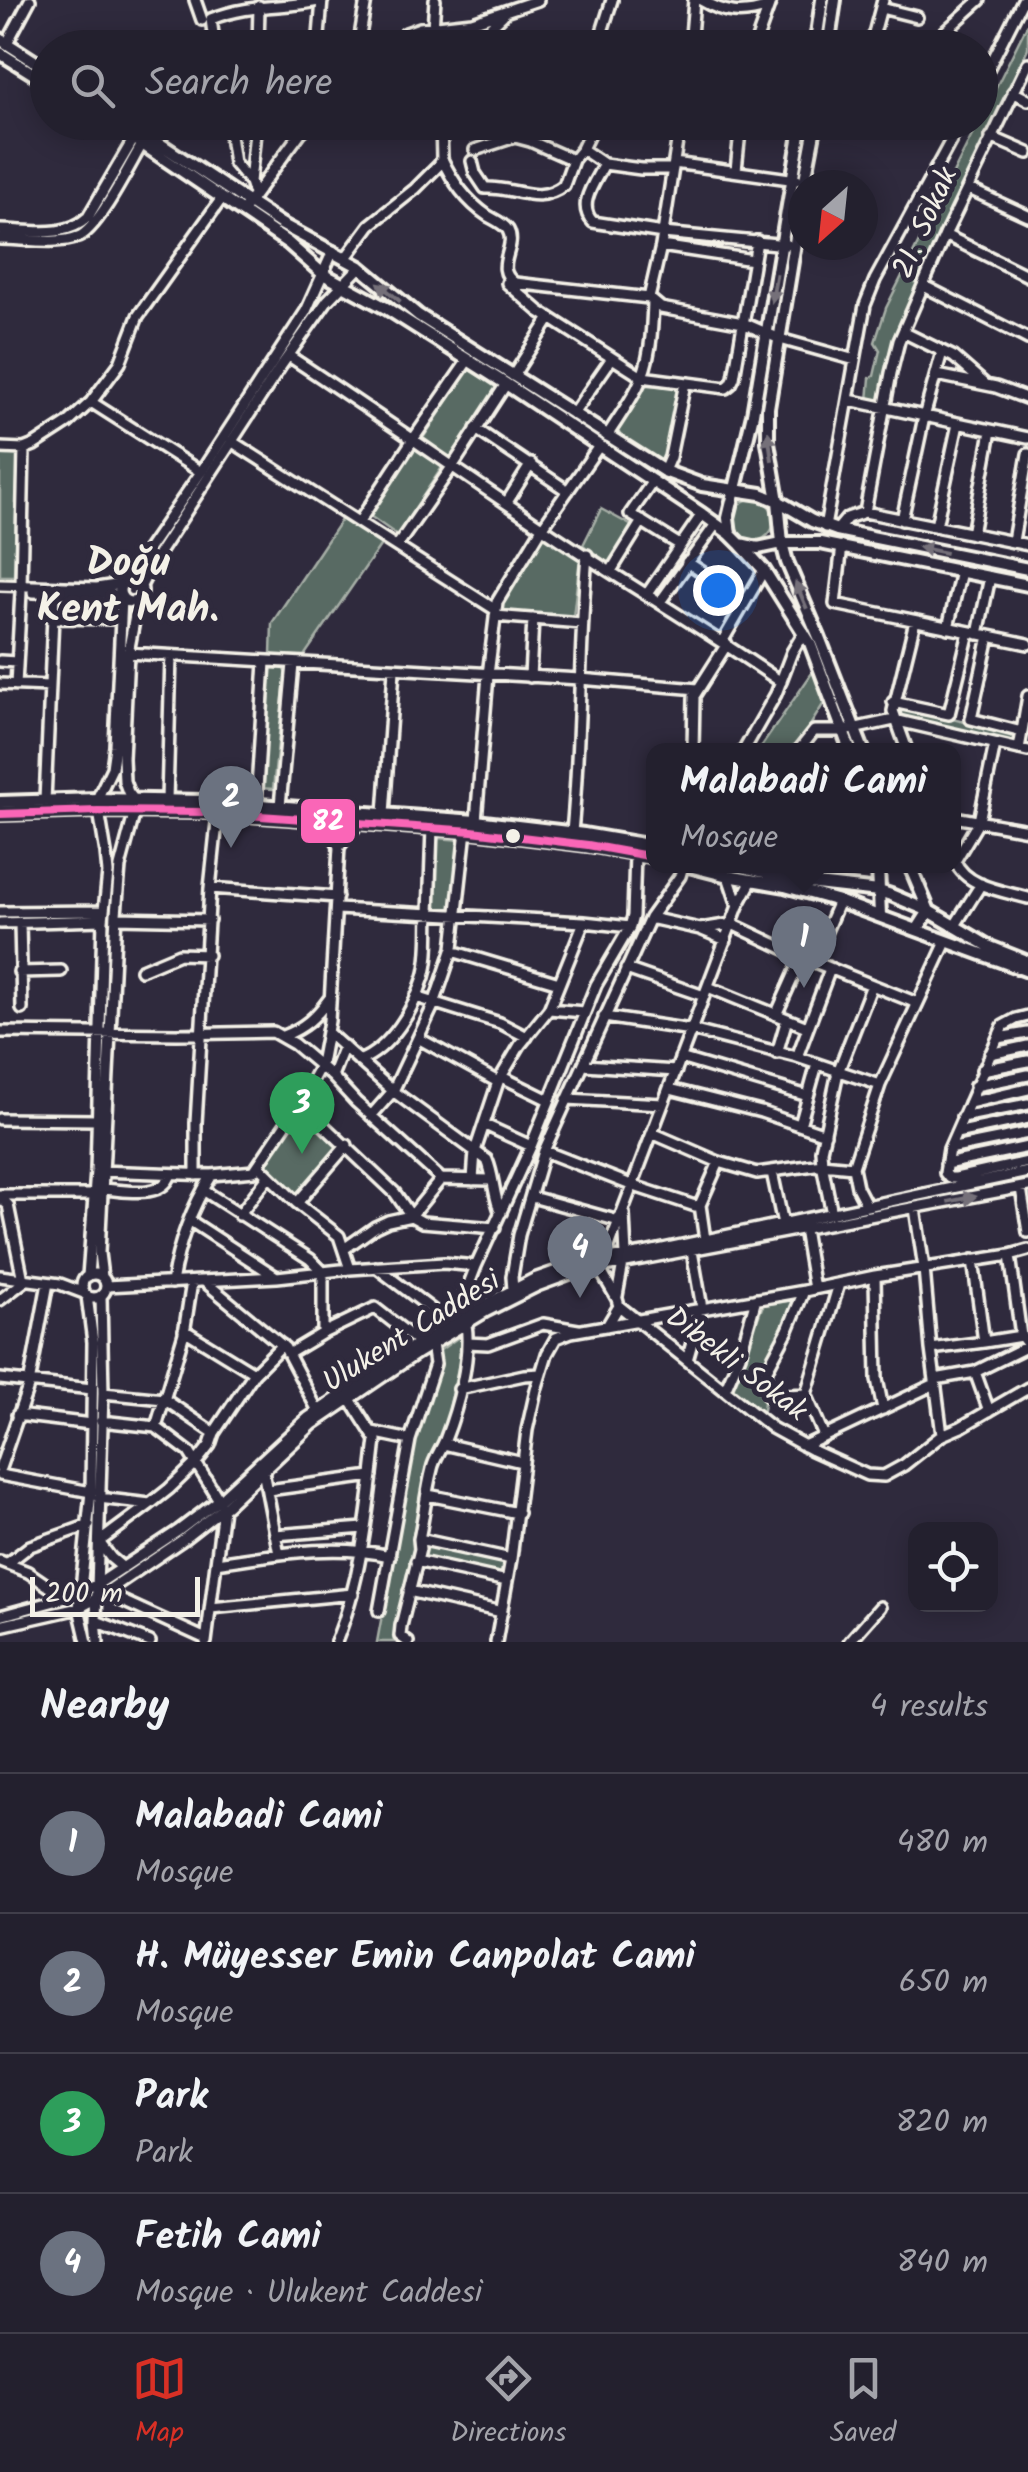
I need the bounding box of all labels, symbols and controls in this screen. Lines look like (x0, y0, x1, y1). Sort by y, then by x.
search box (30, 30, 998, 140)
text: Search here (145, 55, 332, 115)
icon: search (65, 58, 120, 113)
street label: 21. Sokak (880, 159, 972, 287)
north arrow (788, 170, 878, 260)
one-way arrow (766, 272, 781, 304)
one-way arrow (376, 282, 401, 303)
one-way arrow (762, 430, 778, 461)
district label: Doğu Kent Mah. (37, 532, 219, 642)
one-way arrow (917, 541, 948, 557)
your location (693, 565, 744, 616)
one-way arrow (793, 580, 809, 610)
popup (646, 743, 961, 873)
text: Malabadi Cami (680, 753, 927, 813)
pin: 2 (198, 766, 264, 848)
line badge: 82 (299, 797, 357, 845)
text: 82 (312, 800, 344, 845)
text: Mosque (680, 813, 778, 864)
unlabelled marker (503, 826, 523, 846)
pin: 1 (772, 906, 836, 988)
pin: 3 (270, 1072, 334, 1154)
one-way arrow (947, 1191, 978, 1206)
pin: 4 (548, 1216, 612, 1298)
street label: Ulukent Caddesi (313, 1257, 512, 1406)
street label: Dibekli Sokak (654, 1295, 818, 1435)
map controls (908, 1522, 998, 1612)
button: locate (908, 1522, 998, 1612)
scale bar (30, 1572, 200, 1616)
text: 200 m (45, 1572, 123, 1617)
text: Nearby (40, 1674, 169, 1741)
text: 4 results (870, 1682, 988, 1733)
text: Malabadi Cami (135, 1788, 382, 1848)
text: 1 (68, 1818, 77, 1869)
text: 480 m (897, 1818, 988, 1869)
text: Mosque (135, 1848, 233, 1899)
text: H. Müyesser Emin Canpolat Cami (135, 1928, 695, 1988)
text: 2 (63, 1958, 82, 2009)
text: 650 m (899, 1958, 988, 2009)
text: Mosque (135, 1988, 233, 2039)
text: Park (135, 2068, 208, 2128)
text: 3 (64, 2098, 81, 2149)
text: 820 m (896, 2098, 988, 2149)
text: Park (135, 2128, 193, 2179)
text: Fetih Cami (135, 2208, 321, 2268)
text: 4 (64, 2238, 81, 2289)
text: 840 m (897, 2238, 988, 2289)
text: Mosque · Ulukent Caddesi (135, 2268, 482, 2319)
tab: Map (132, 2351, 187, 2456)
tab: Directions (450, 2351, 566, 2456)
tab: Saved (830, 2351, 896, 2456)

